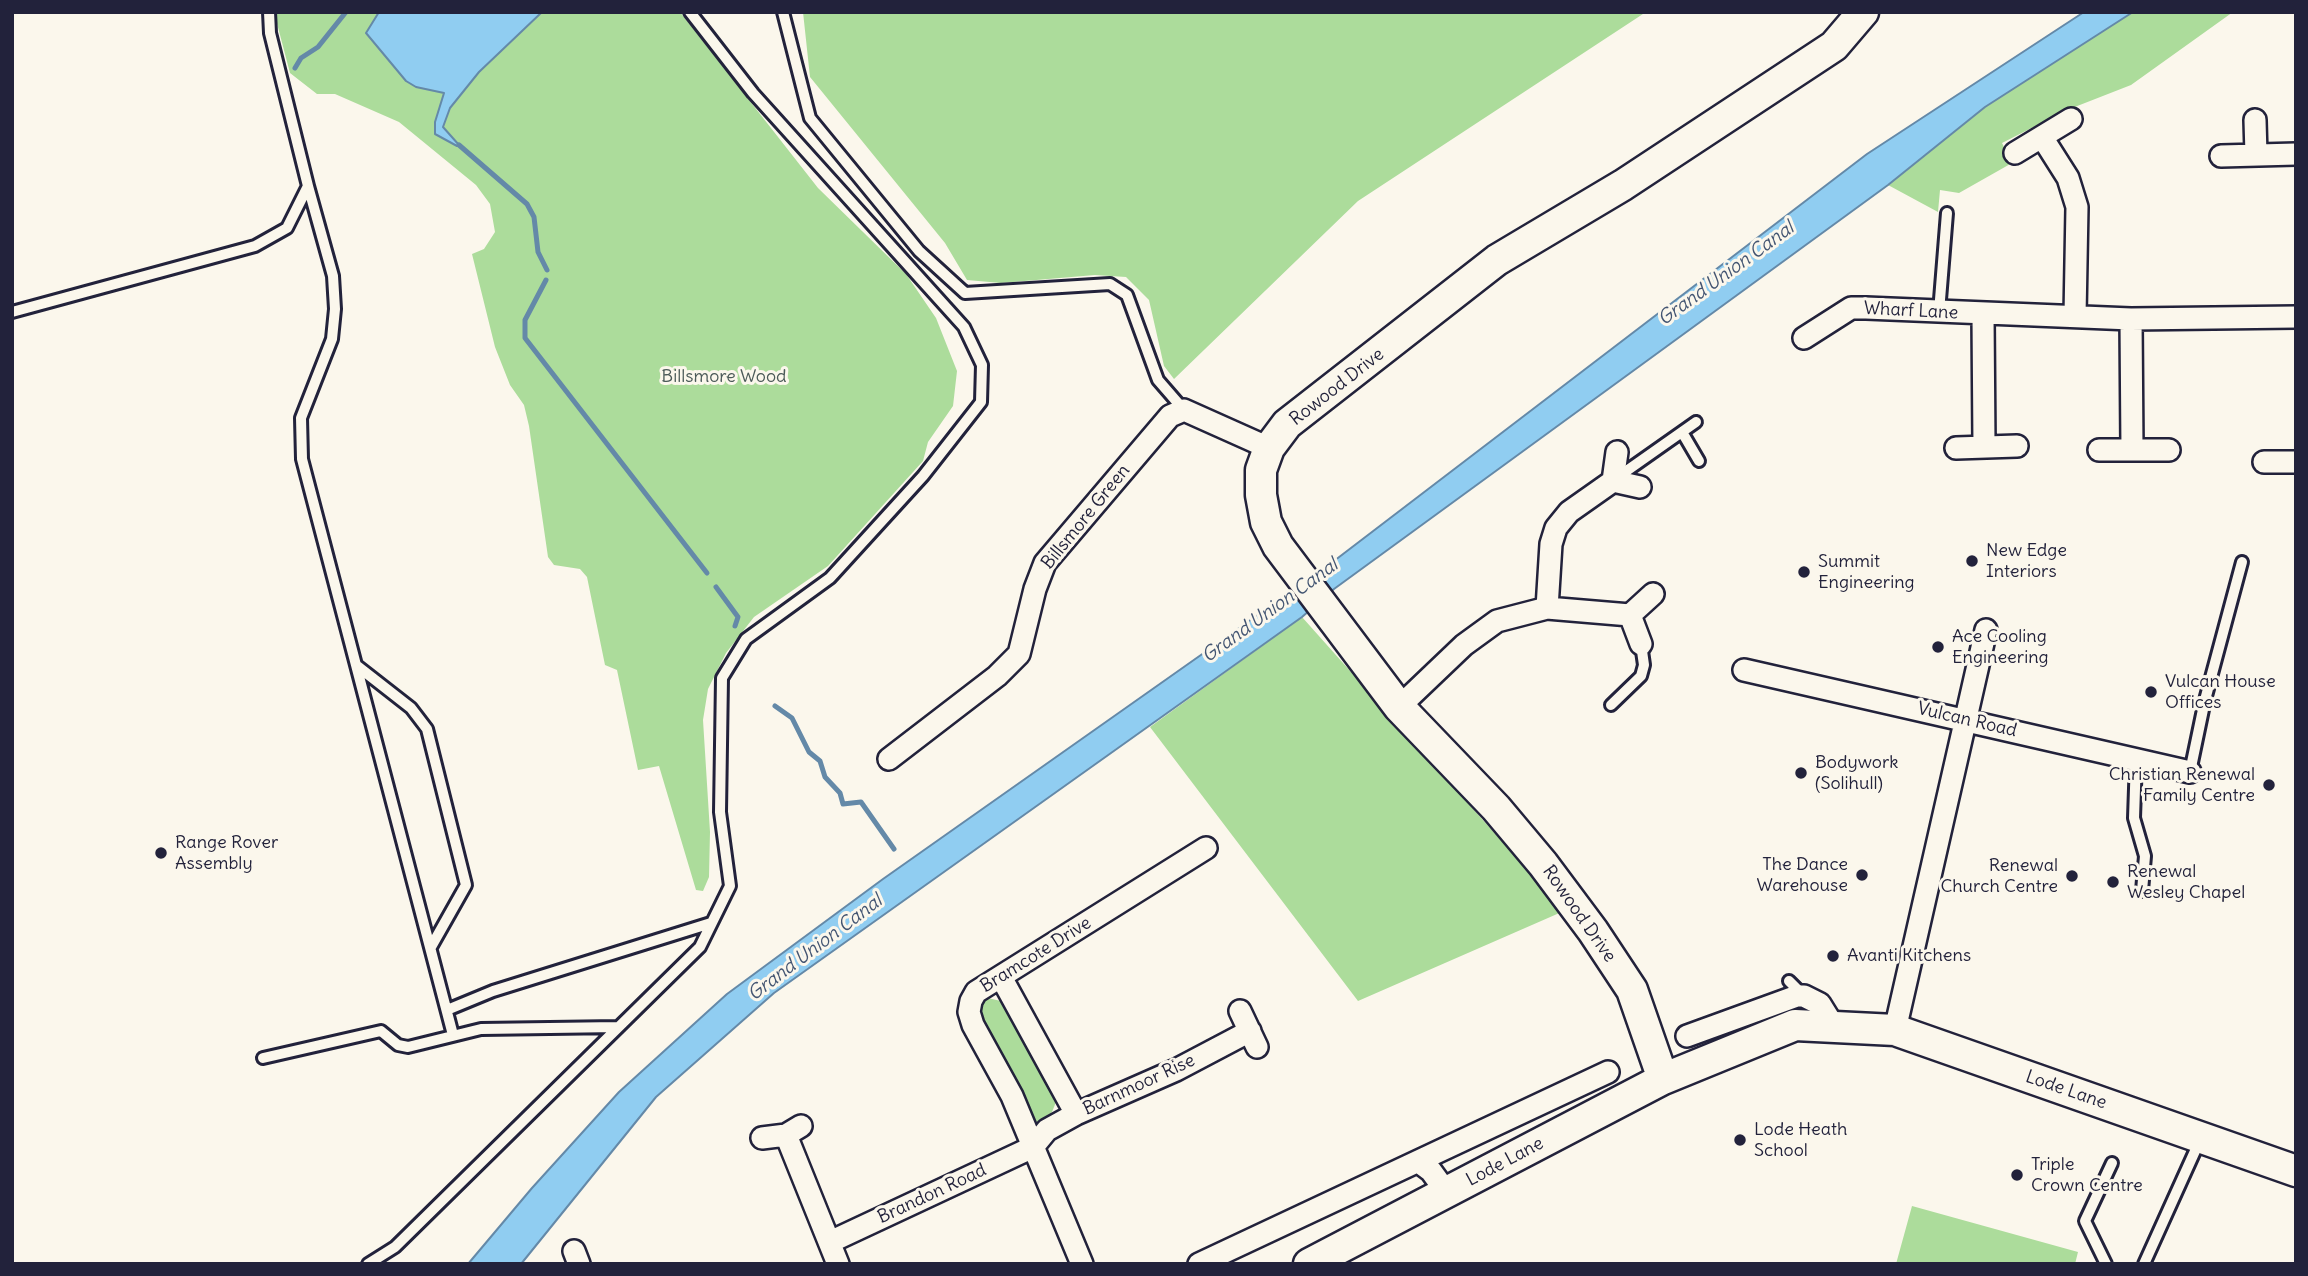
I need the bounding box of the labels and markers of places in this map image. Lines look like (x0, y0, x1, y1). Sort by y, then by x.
place label: New Edge Interiors (1986, 540, 2067, 582)
place label: Summit Engineering (1818, 551, 1915, 594)
marker: New Edge Interiors (1964, 553, 1980, 569)
marker: Summit Engineering (1796, 564, 1812, 580)
place label: Ace Cooling Engineering (1952, 626, 2049, 668)
marker: Ace Cooling Engineering (1930, 639, 1946, 655)
place label: Vulcan House Offices (2165, 671, 2276, 714)
marker: Vulcan House Offices (2143, 684, 2159, 700)
place label: Bodywork (Solihull) (1815, 752, 1899, 794)
place label: Christian Renewal Family Centre (2109, 764, 2255, 806)
marker: Bodywork (Solihull) (1793, 765, 1809, 781)
marker: Christian Renewal Family Centre (2261, 777, 2277, 793)
place label: Range Rover Assembly (175, 832, 278, 874)
marker: Range Rover Assembly (153, 845, 169, 861)
place label: The Dance Warehouse (1757, 854, 1848, 896)
place label: Renewal Church Centre (1940, 855, 2058, 898)
place label: Renewal Wesley Chapel (2127, 861, 2245, 903)
marker: The Dance Warehouse (1854, 867, 1870, 883)
marker: Renewal Church Centre (2064, 868, 2080, 884)
marker: Renewal Wesley Chapel (2105, 874, 2121, 890)
place label: Avanti Kitchens (1847, 945, 1971, 967)
marker: Avanti Kitchens (1825, 948, 1841, 964)
place label: Lode Heath School (1754, 1119, 1847, 1162)
marker: Lode Heath School (1732, 1132, 1748, 1148)
place label: Triple Crown Centre (2031, 1154, 2143, 1196)
marker: Triple Crown Centre (2009, 1167, 2025, 1183)

